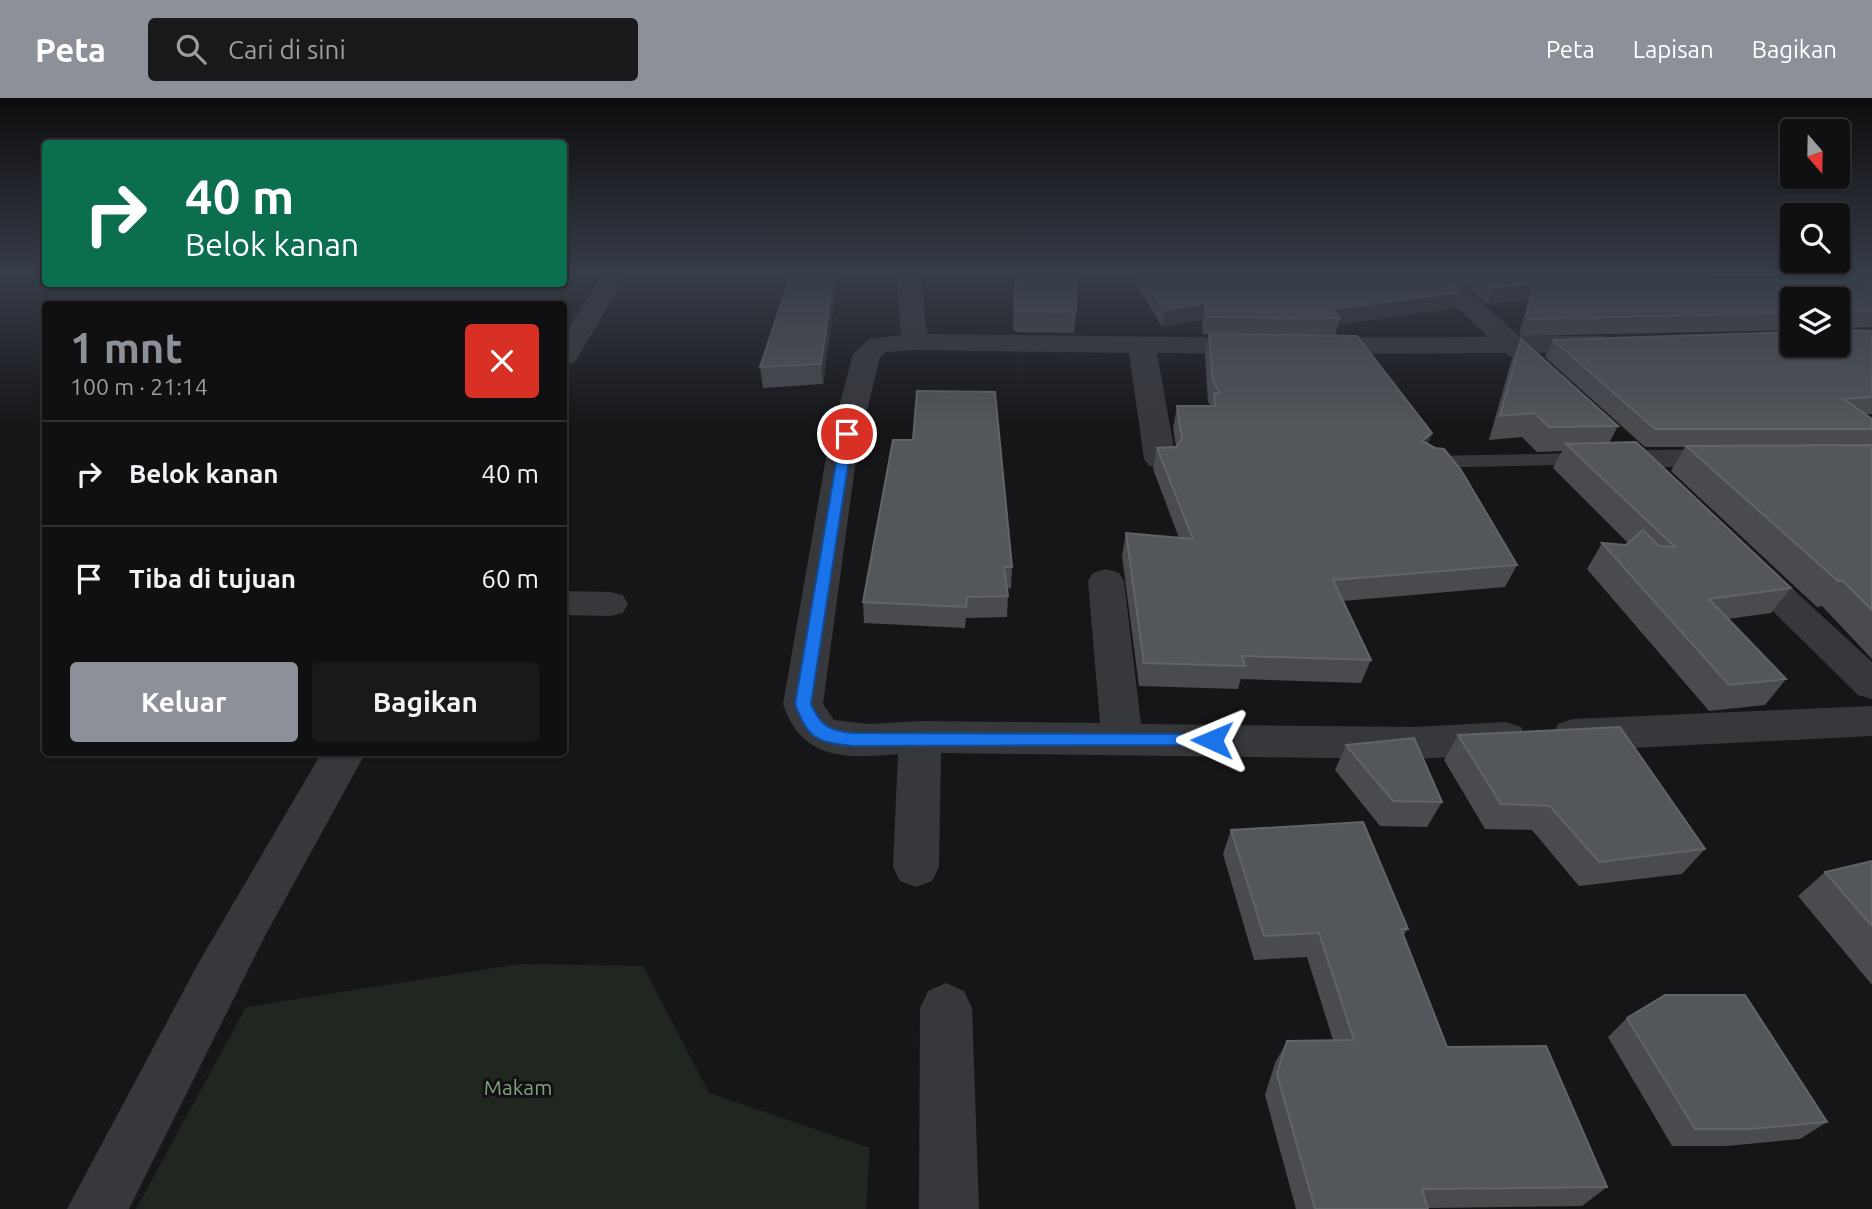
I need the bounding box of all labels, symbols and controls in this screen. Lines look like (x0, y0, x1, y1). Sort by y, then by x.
search box (148, 18, 638, 81)
icon: search (172, 30, 210, 68)
text: Peta (35, 31, 106, 68)
text: Cari di sini (228, 35, 346, 64)
text: Peta (1546, 36, 1595, 63)
text: Lapisan (1633, 36, 1714, 63)
text: Bagikan (1752, 36, 1837, 63)
north arrow (1780, 119, 1850, 189)
map controls (1780, 119, 1850, 357)
icon: right (70, 168, 161, 259)
text: 40 m (185, 168, 294, 223)
button: search (1780, 203, 1850, 273)
text: Belok kanan (185, 226, 359, 262)
button: layers (1780, 287, 1850, 357)
text: 1 mnt (70, 324, 183, 371)
button: close (465, 324, 539, 398)
text: 100 m · 21:14 (70, 374, 208, 399)
pin (817, 404, 877, 464)
icon: arrive (828, 415, 866, 453)
icon: right (70, 455, 108, 493)
text: Belok kanan (129, 459, 279, 488)
text: 40 m (481, 459, 539, 488)
icon: arrive (70, 560, 108, 598)
text: Tiba di tujuan (129, 564, 296, 593)
text: 60 m (481, 564, 539, 593)
button: Keluar (70, 662, 298, 742)
button: Bagikan (312, 662, 539, 742)
position arrow (1175, 703, 1249, 777)
park label: Makam (484, 1075, 552, 1099)

